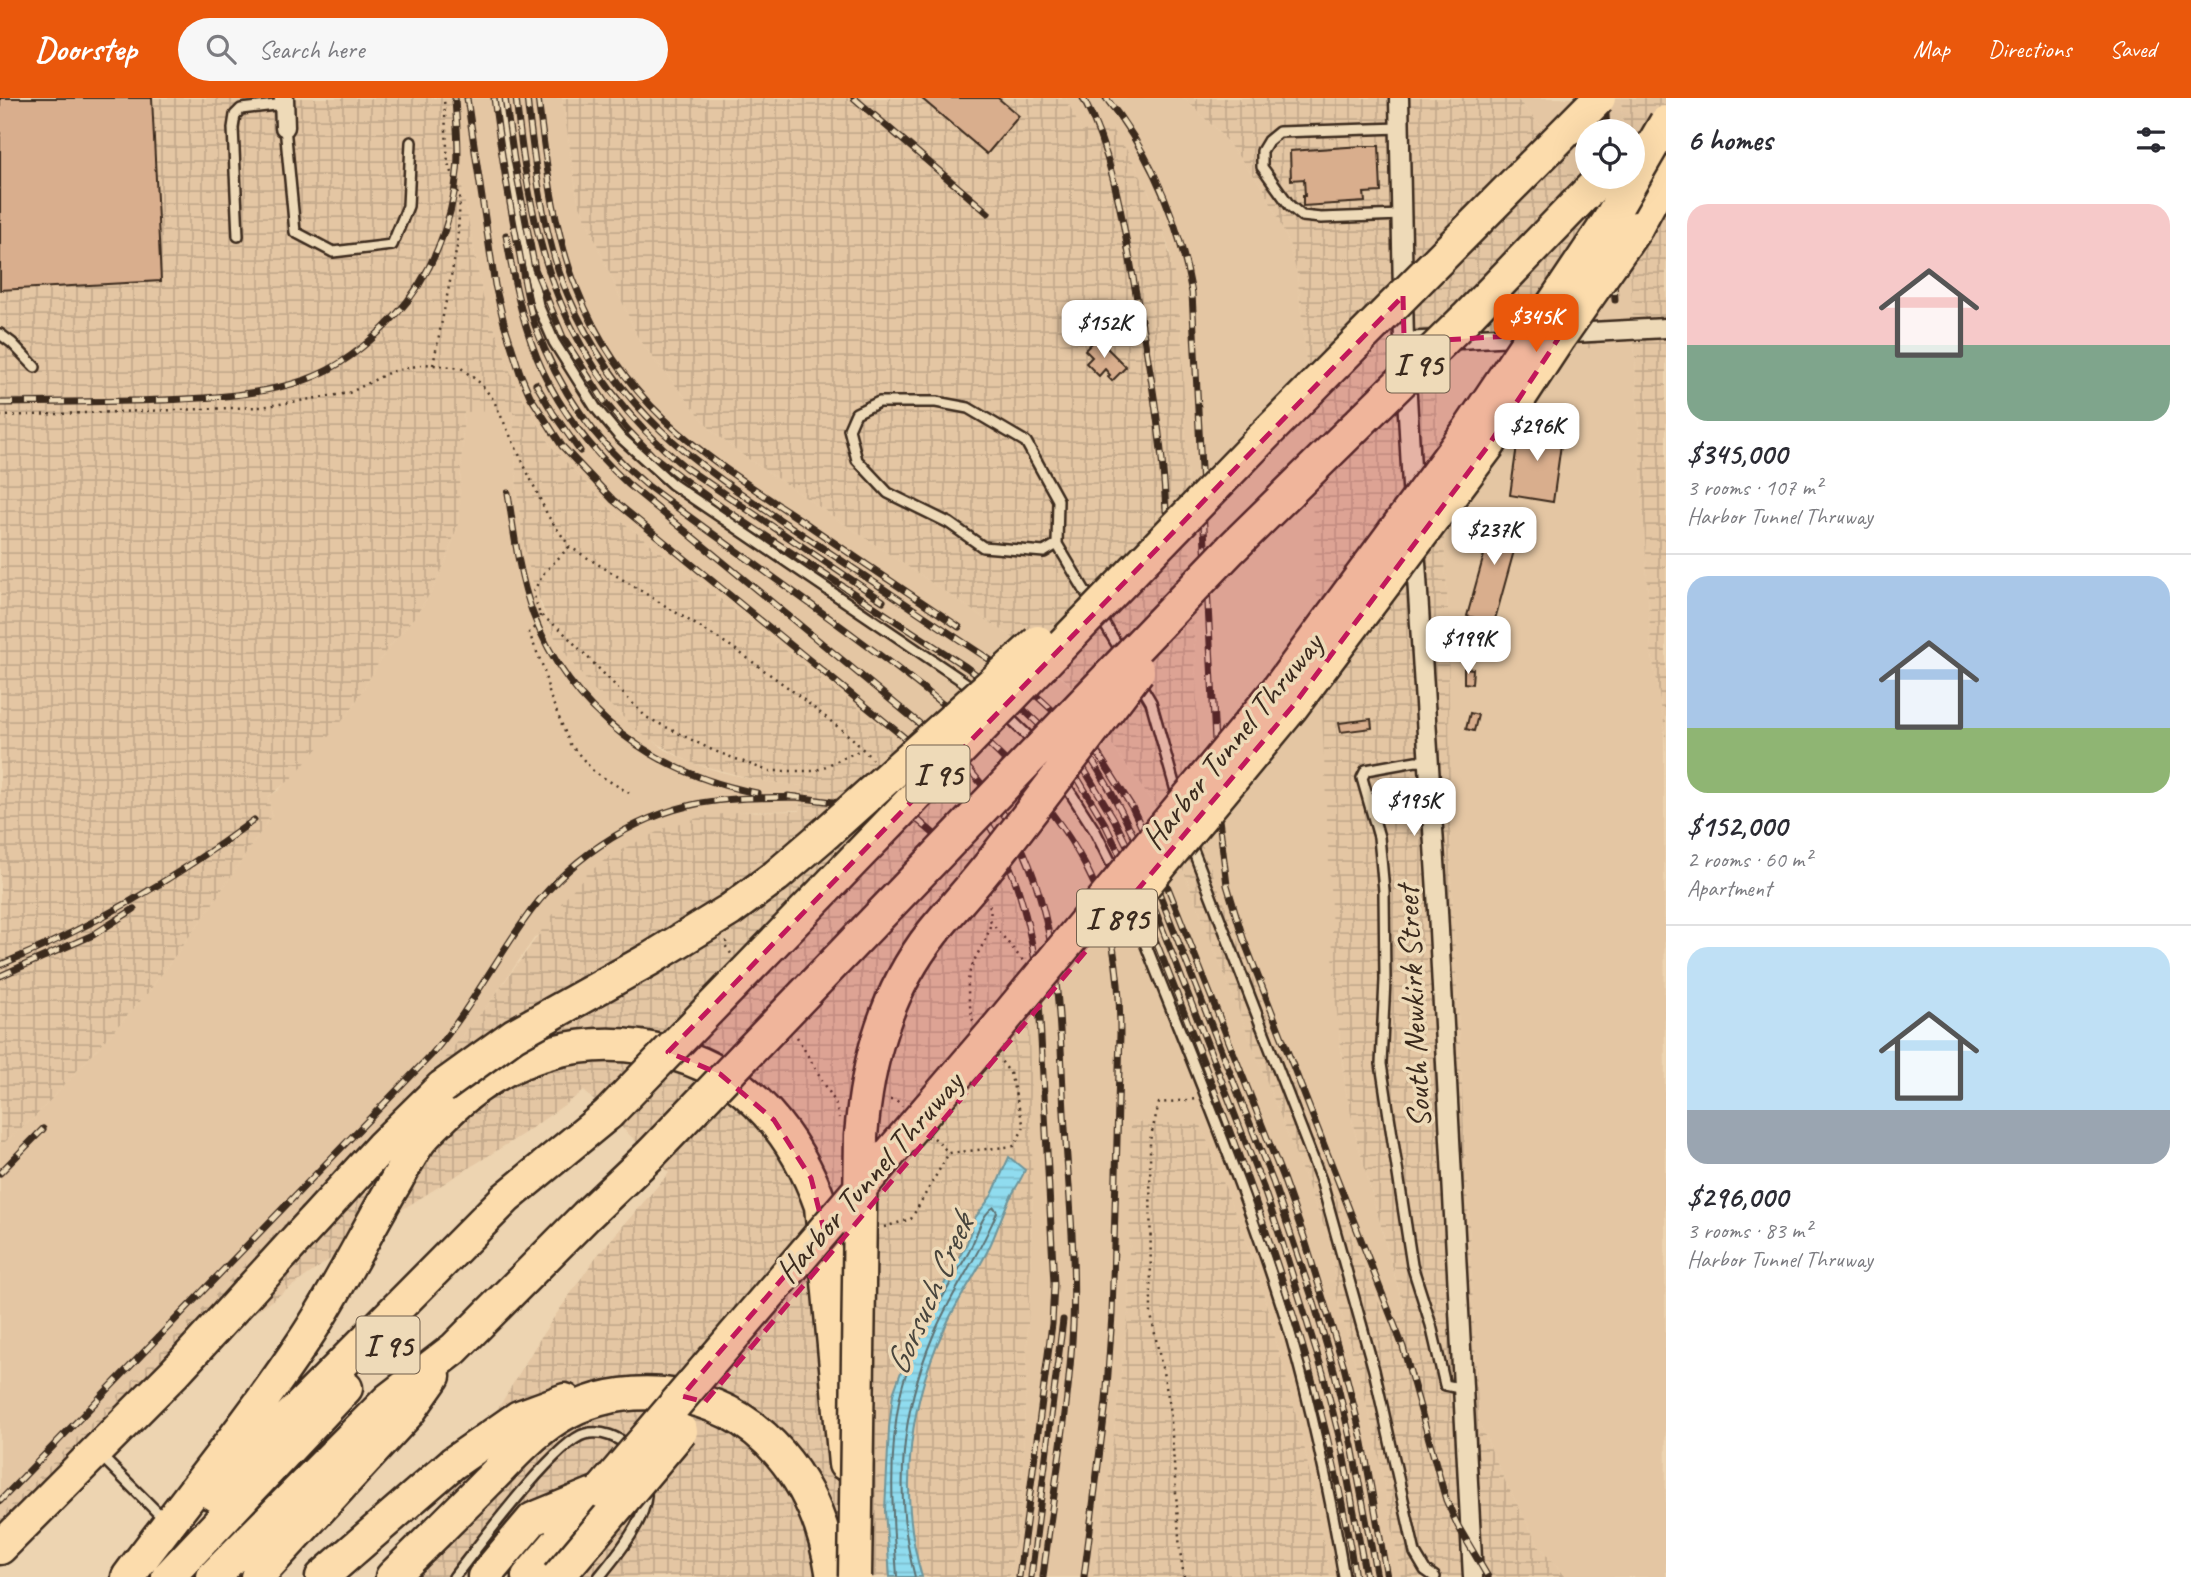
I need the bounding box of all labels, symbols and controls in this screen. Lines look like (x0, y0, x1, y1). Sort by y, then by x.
search box (178, 18, 668, 81)
text: Doorstep (35, 28, 136, 70)
icon: search (202, 30, 240, 68)
text: Search here (258, 33, 364, 66)
text: Map (1913, 34, 1950, 64)
text: Directions (1988, 34, 2071, 64)
text: Saved (2109, 34, 2156, 64)
map controls (1575, 119, 1645, 189)
button: locate (1575, 119, 1645, 189)
text: 6 homes (1687, 121, 1772, 159)
icon: filters (2132, 121, 2170, 159)
icon: home (1866, 250, 1992, 376)
pin: $345K (1487, 294, 1585, 354)
pin: $152K (1055, 300, 1153, 360)
text: $345K (1510, 302, 1562, 331)
text: $152K (1078, 308, 1130, 337)
road number: I 95 (1386, 336, 1450, 392)
pin: $296K (1488, 404, 1586, 463)
text: $296K (1510, 411, 1564, 440)
text: $345,000 (1687, 435, 1787, 473)
text: 3 rooms · 107 m² (1687, 473, 1822, 502)
text: Harbor Tunnel Thruway (1687, 502, 1873, 531)
pin: $237K (1445, 508, 1543, 567)
text: $237K (1468, 515, 1521, 544)
pin: $199K (1419, 616, 1517, 676)
street label: Harbor Tunnel Thruway (1132, 622, 1334, 858)
icon: home (1866, 622, 1992, 748)
text: $199K (1442, 624, 1494, 653)
road number: I 95 (906, 746, 970, 802)
pin: $195K (1365, 778, 1463, 838)
text: $195K (1388, 786, 1440, 815)
text: $152,000 (1687, 807, 1787, 845)
text: 2 rooms · 60 m² (1687, 845, 1811, 874)
text: Apartment (1687, 874, 1772, 903)
street label: South Newkirk Street (1385, 881, 1440, 1129)
road number: I 895 (1077, 890, 1157, 946)
icon: home (1866, 993, 1992, 1119)
street label: Harbor Tunnel Thruway (766, 1061, 974, 1291)
text: $296,000 (1687, 1178, 1788, 1216)
water label: Gorsuch Creek (874, 1203, 987, 1381)
text: 3 rooms · 83 m² (1687, 1216, 1811, 1245)
text: Harbor Tunnel Thruway (1687, 1245, 1873, 1274)
road number: I 95 (356, 1316, 420, 1374)

